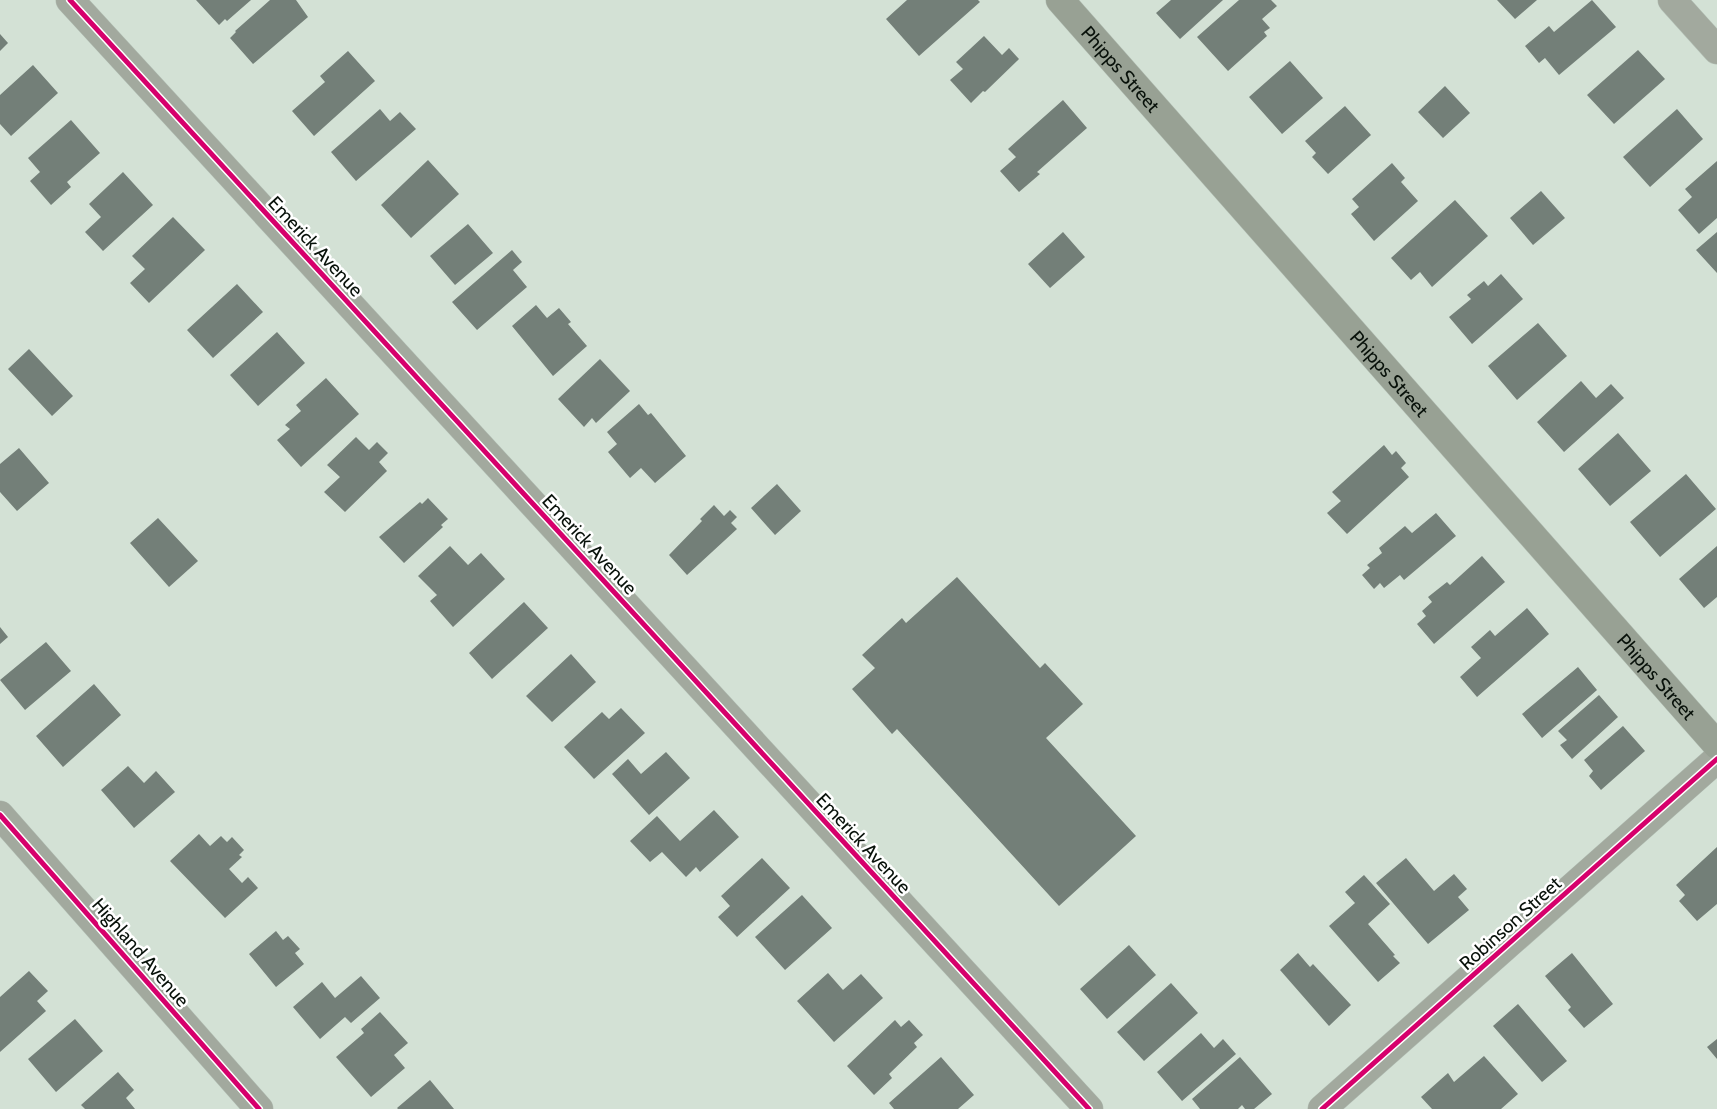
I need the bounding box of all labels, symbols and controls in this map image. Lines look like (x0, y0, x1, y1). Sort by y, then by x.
street label: Phipps Street (1076, 21, 1165, 118)
street label: Emerick Avenue (263, 192, 368, 301)
street label: Phipps Street (1345, 326, 1434, 422)
street label: Emerick Avenue (537, 490, 642, 599)
street label: Phipps Street (1612, 629, 1701, 725)
street label: Emerick Avenue (811, 789, 916, 898)
street label: Robinson Street (1455, 871, 1566, 975)
street label: Highland Avenue (87, 893, 194, 1012)

